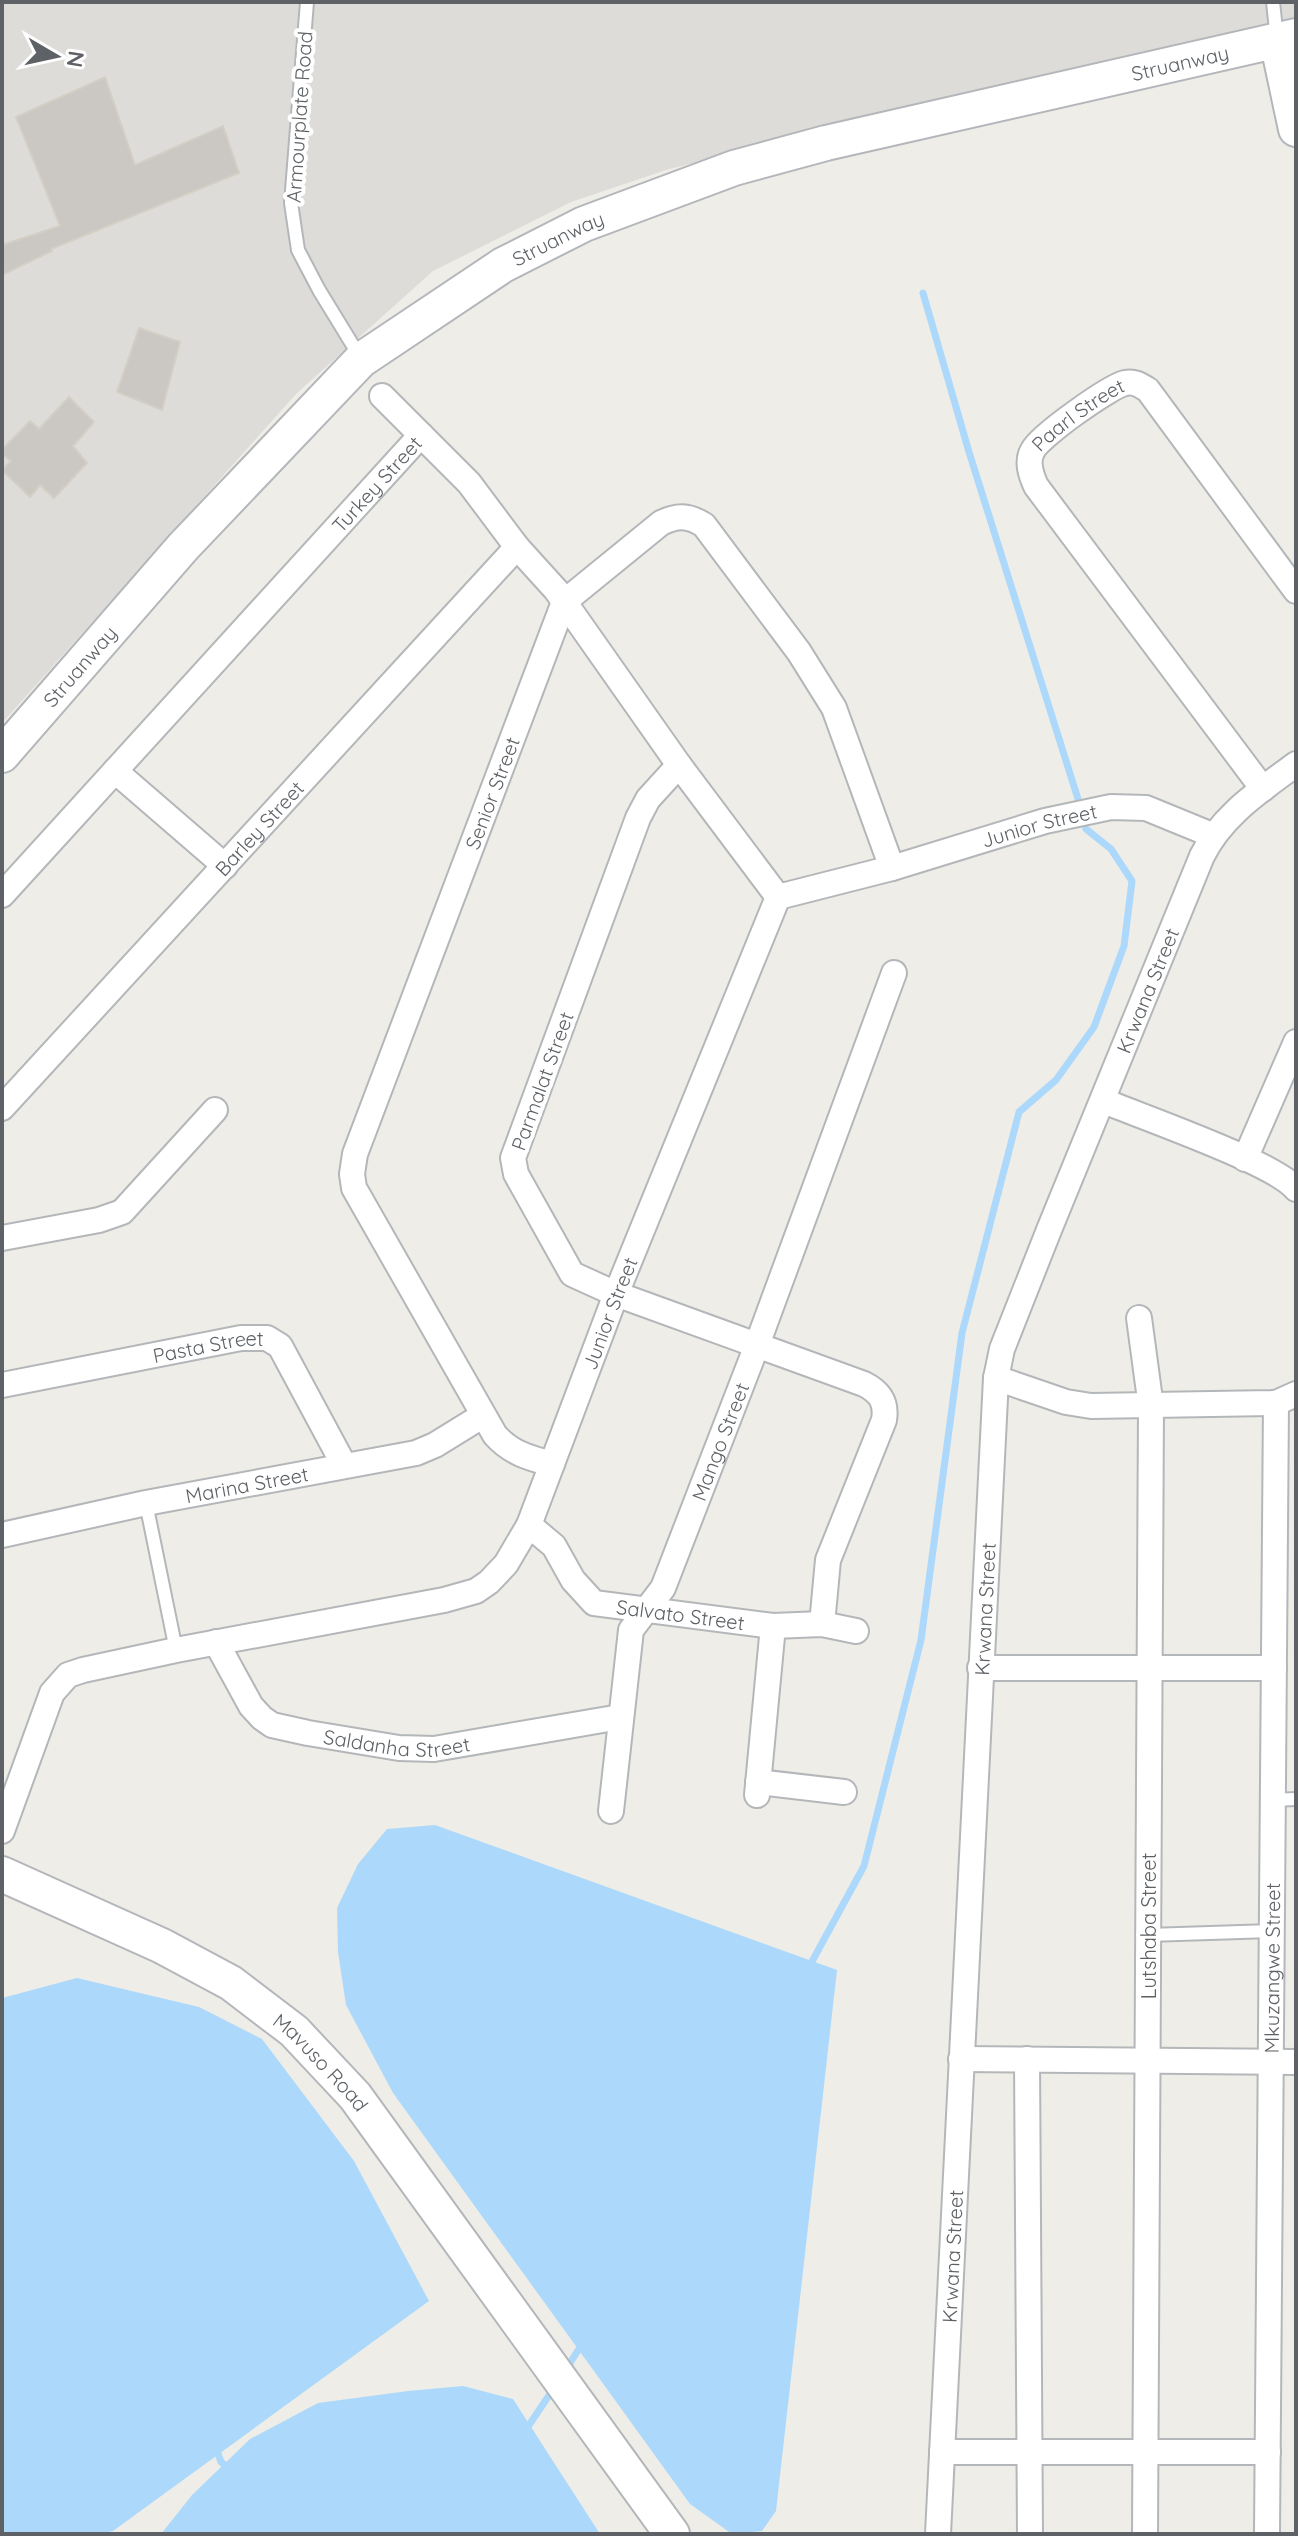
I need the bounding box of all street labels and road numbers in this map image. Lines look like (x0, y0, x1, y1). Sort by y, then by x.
street label: Armourplate Road (281, 30, 317, 204)
street label: Struanway (1129, 39, 1231, 86)
street label: Struanway (508, 205, 607, 271)
street label: Paarl Street (1026, 372, 1128, 456)
street label: Turkey Street (326, 430, 427, 537)
street label: Struanway (37, 620, 122, 712)
street label: Senior Street (459, 733, 524, 853)
street label: Barley Street (209, 775, 309, 881)
street label: Junior Street (978, 798, 1099, 852)
street label: Krwana Street (1110, 924, 1184, 1057)
street label: Parmalat Street (505, 1008, 579, 1154)
street label: Junior Street (576, 1253, 642, 1373)
street label: Pasta Street (150, 1325, 264, 1368)
street label: Mango Street (686, 1379, 754, 1504)
street label: Marina Street (183, 1461, 310, 1508)
street label: Krwana Street (969, 1542, 1000, 1676)
street label: Salvato Street (615, 1593, 746, 1635)
street label: Saldanha Street (322, 1723, 472, 1761)
street label: Lutshaba Street (1136, 1853, 1161, 1999)
street label: Mkuzangwe Street (1258, 1882, 1285, 2054)
street label: Mavuso Road (269, 2007, 374, 2116)
street label: Krwana Street (936, 2189, 968, 2323)

